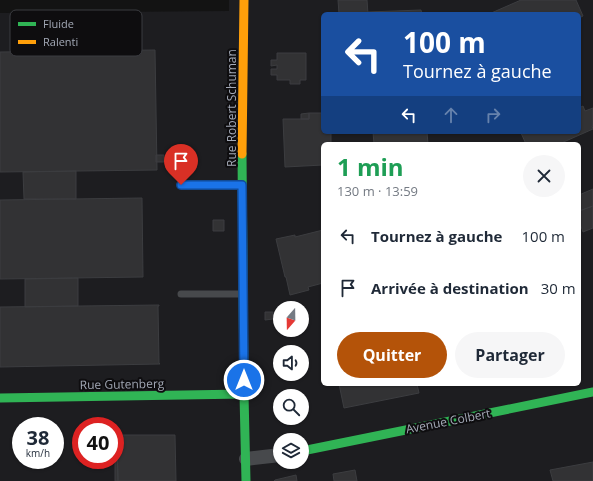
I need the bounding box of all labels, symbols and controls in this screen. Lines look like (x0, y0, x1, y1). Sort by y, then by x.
legend (10, 10, 142, 56)
text: Fluide (43, 16, 74, 31)
text: 100 m (403, 23, 486, 61)
icon: left (337, 28, 389, 80)
text: Ralenti (43, 34, 78, 49)
street label: Rue Robert Schuman (223, 49, 240, 167)
text: Tournez à gauche (403, 59, 552, 83)
icon: left (398, 104, 420, 126)
icon: ahead (440, 104, 462, 126)
icon: right (482, 104, 504, 126)
pin (164, 144, 198, 185)
icon: arrive (170, 150, 192, 172)
text: 1 min (337, 150, 404, 183)
button: close (523, 155, 565, 197)
text: 130 m · 13:59 (337, 182, 418, 200)
icon: left (337, 225, 359, 247)
text: Tournez à gauche (371, 226, 502, 246)
text: 100 m (521, 226, 565, 246)
icon: arrive (337, 277, 359, 299)
text: Arrivée à destination (371, 278, 529, 298)
text: 30 m (541, 278, 576, 298)
north arrow (273, 301, 309, 337)
map controls (273, 301, 309, 469)
button: Quitter (337, 332, 447, 378)
button: Partager (455, 332, 565, 378)
button: sound (273, 345, 309, 381)
position arrow (223, 359, 265, 401)
street label: Rue Gutenberg (80, 375, 165, 393)
button: search (273, 389, 309, 425)
street label: Avenue Colbert (404, 404, 492, 438)
speed limit sign: 40 (72, 417, 124, 469)
text: 38 (27, 424, 49, 451)
button: layers (273, 433, 309, 469)
text: km/h (26, 446, 50, 460)

